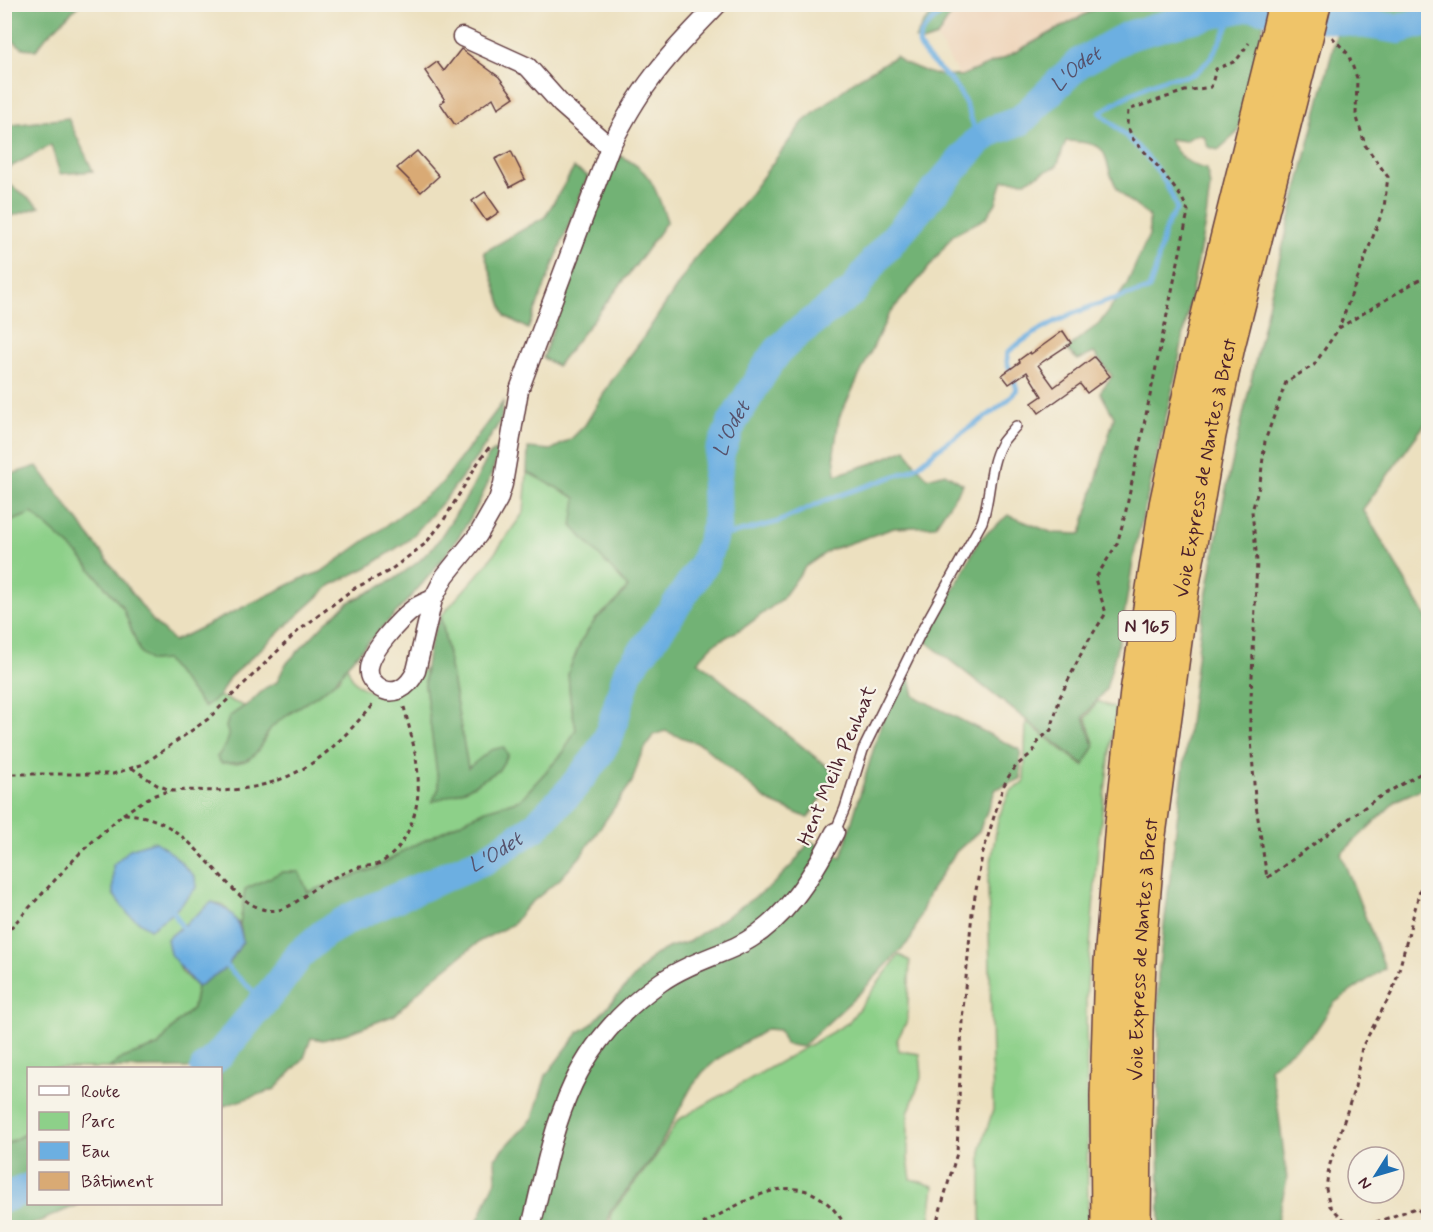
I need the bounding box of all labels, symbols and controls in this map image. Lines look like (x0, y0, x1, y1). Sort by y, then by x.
water label: L'Odet (1044, 40, 1108, 99)
street label: Voie Express de Nantes à Brest (1169, 335, 1244, 599)
water label: L'Odet (707, 394, 758, 461)
road number: N 165 (1118, 611, 1176, 641)
street label: Hent Meilh Penhoat (791, 681, 883, 850)
street label: Voie Express de Nantes à Brest (1123, 816, 1166, 1081)
water label: L'Odet (464, 825, 530, 880)
legend (27, 1067, 222, 1205)
text: Route (81, 1080, 120, 1104)
text: Parc (81, 1110, 115, 1134)
text: Eau (81, 1140, 110, 1164)
north arrow (1346, 1145, 1406, 1205)
text: Bâtiment (81, 1170, 154, 1194)
text: N (1354, 1173, 1377, 1194)

